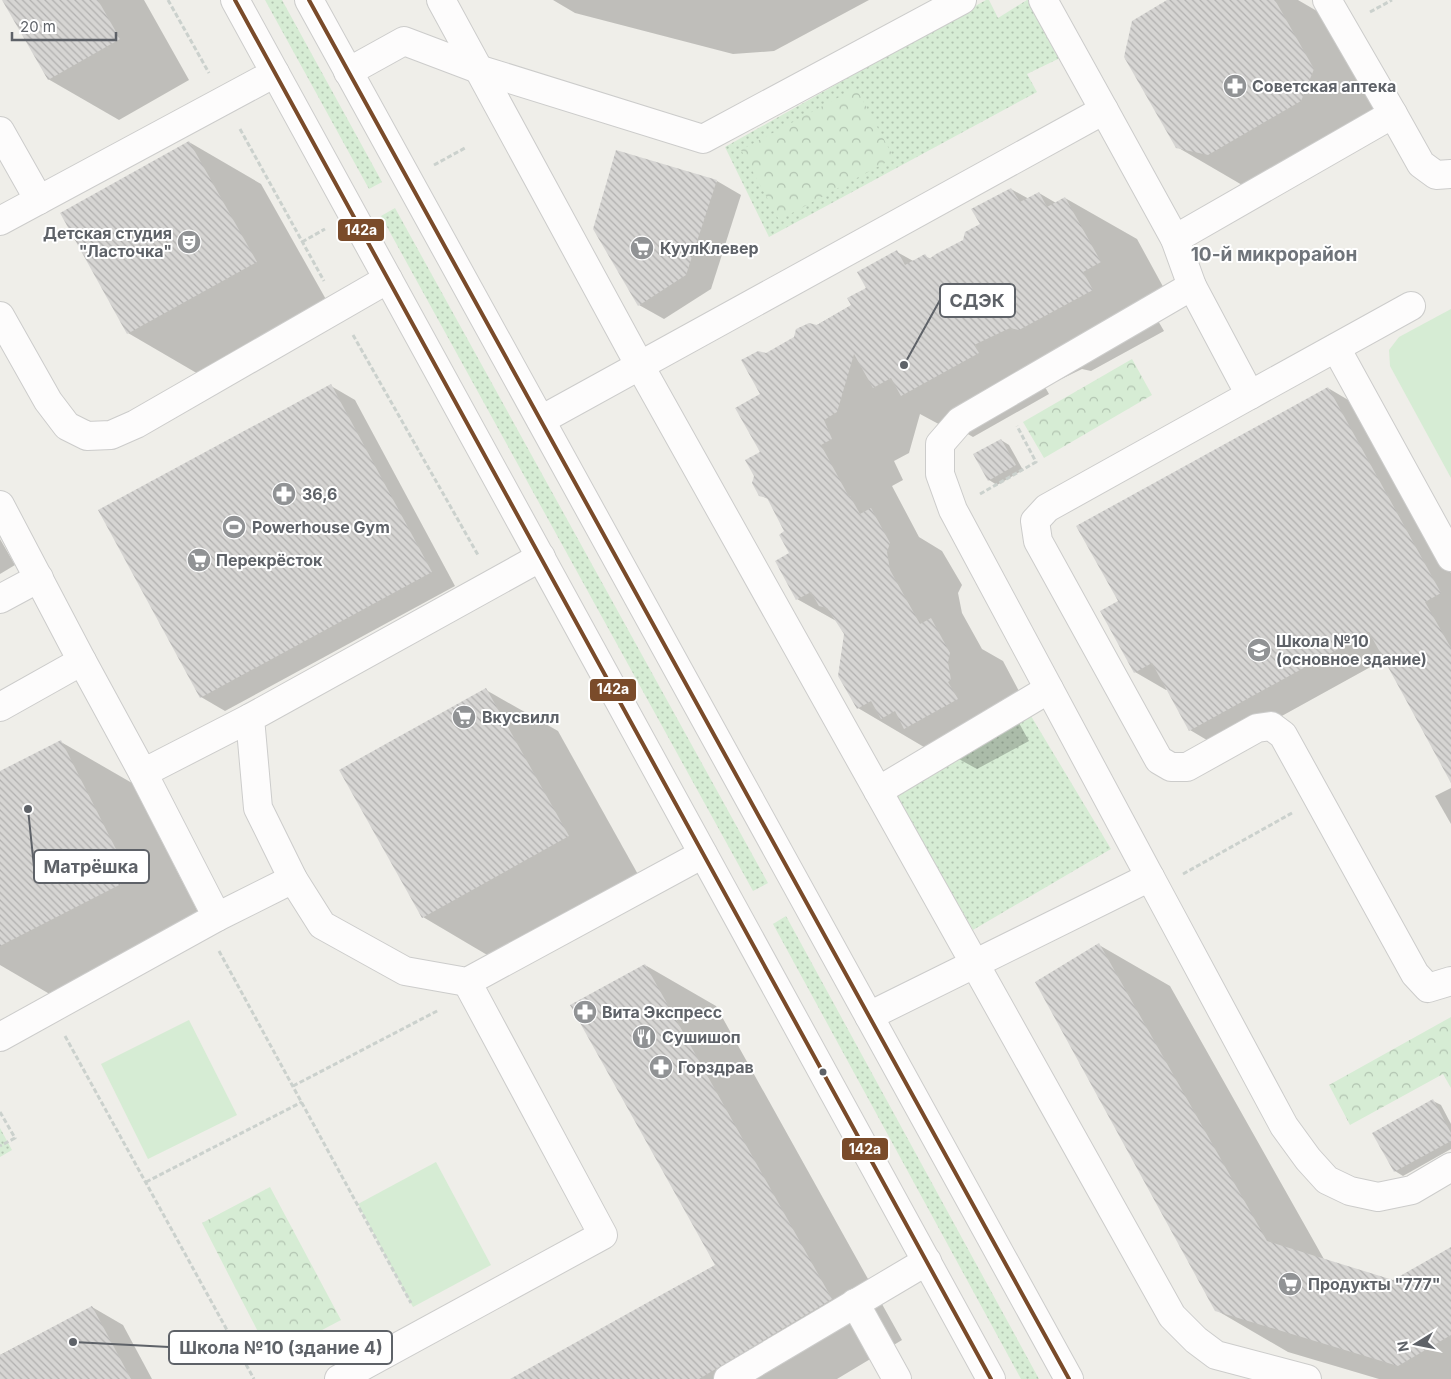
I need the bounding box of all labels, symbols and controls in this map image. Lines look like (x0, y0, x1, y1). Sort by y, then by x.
scale bar (12, 10, 116, 42)
text: 20 m (20, 17, 56, 36)
pharmacy icon: Советская аптека (1222, 73, 1248, 99)
place label: Советская аптека (1252, 76, 1396, 96)
line badge: 142а (337, 218, 385, 242)
text: 142а (345, 221, 377, 238)
place label: Детская студия "Ласточка" (43, 223, 172, 261)
theatre icon: Детская студия "Ласточка" (176, 229, 202, 255)
supermarket icon: КуулКлевер (629, 235, 655, 261)
place label: КуулКлевер (660, 238, 759, 258)
district label: 10-й микрорайон (1191, 243, 1357, 266)
callout: СДЭК (940, 284, 1015, 317)
text: СДЭК (949, 290, 1005, 311)
pharmacy icon: 36,6 (271, 481, 297, 507)
place label: 36,6 (302, 484, 338, 504)
sports icon: Powerhouse Gym (221, 514, 247, 540)
place label: Powerhouse Gym (252, 517, 390, 537)
supermarket icon: Перекрёсток (186, 547, 212, 573)
place label: Перекрёсток (216, 550, 323, 570)
place label: Школа №10 (основное здание) (1276, 631, 1427, 669)
school or university icon: Школа №10 (основное здание) (1246, 637, 1272, 663)
line badge: 142а (589, 678, 637, 702)
text: 142а (597, 680, 629, 697)
supermarket icon: Вкусвилл (451, 704, 477, 730)
place label: Вкусвилл (482, 707, 559, 727)
callout: Матрёшка (34, 850, 149, 883)
text: Матрёшка (43, 856, 139, 877)
pharmacy icon: Вита Экспресс (572, 999, 598, 1025)
place label: Вита Экспресс (602, 1002, 722, 1022)
restaurant icon: Сушишоп (631, 1024, 657, 1050)
place label: Сушишоп (662, 1027, 741, 1047)
pharmacy icon: Горздрав (648, 1054, 674, 1080)
place label: Горздрав (678, 1057, 754, 1077)
unlabelled marker (818, 1067, 828, 1077)
line badge: 142а (841, 1137, 889, 1161)
text: 142а (849, 1140, 881, 1157)
supermarket icon: Продукты "777" (1277, 1271, 1303, 1297)
place label: Продукты "777" (1308, 1274, 1441, 1294)
north arrow (1391, 1319, 1441, 1369)
callout: Школа №10 (здание 4) (169, 1331, 392, 1364)
text: Школа №10 (здание 4) (179, 1337, 383, 1358)
text: N (1393, 1340, 1412, 1353)

